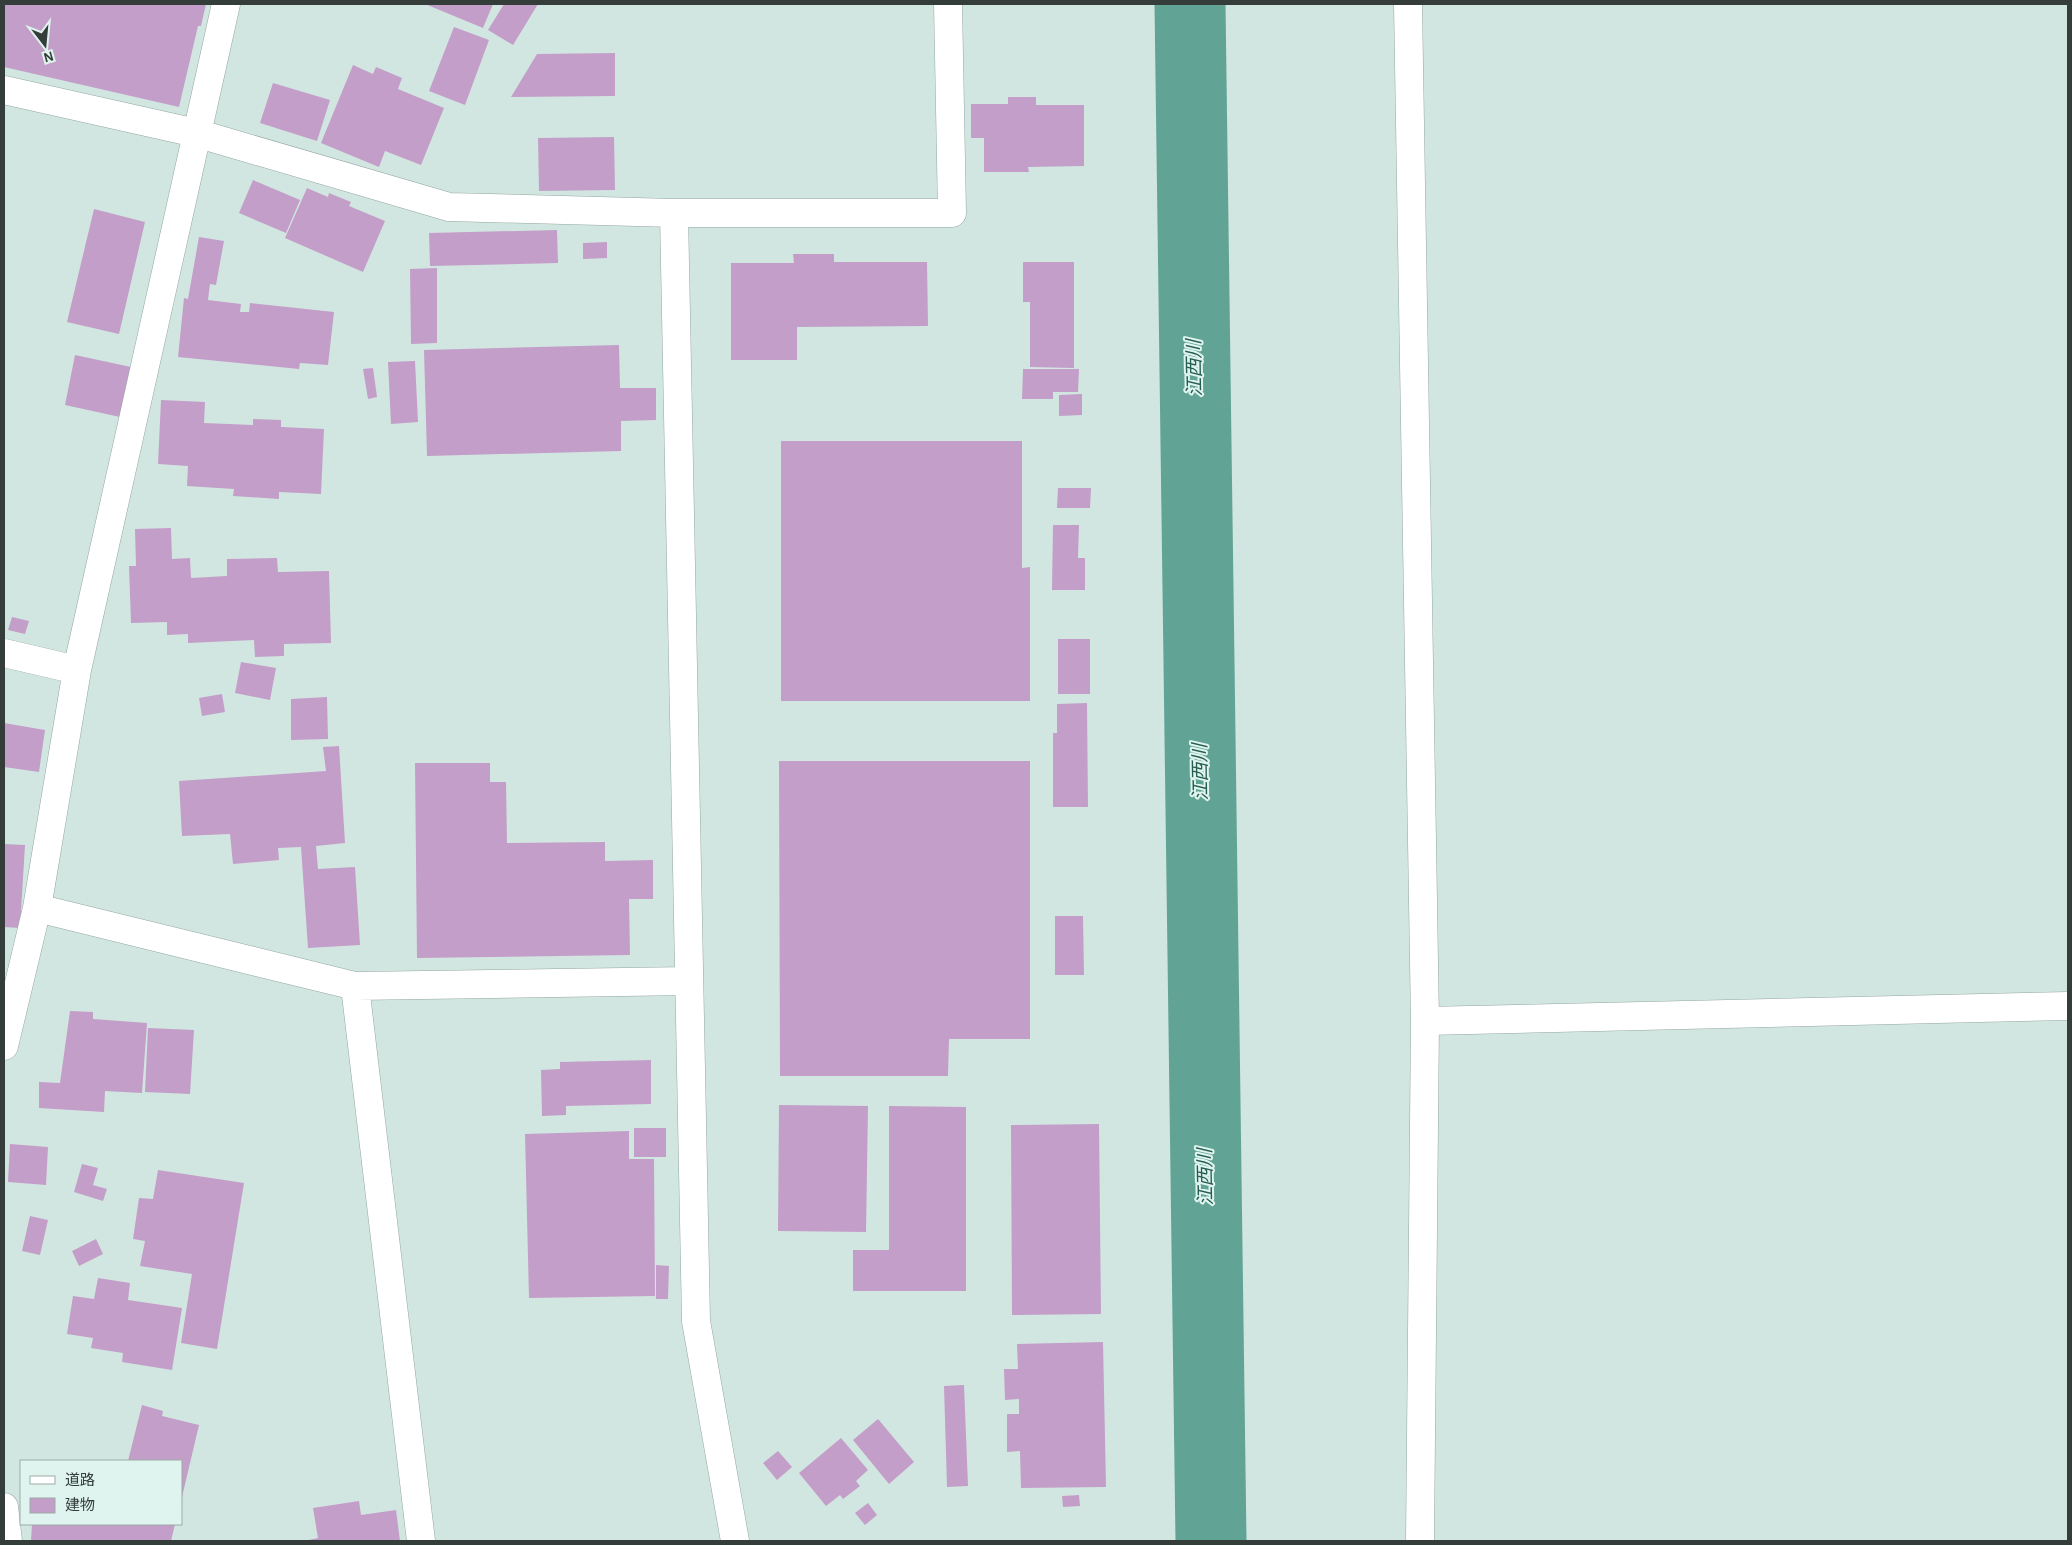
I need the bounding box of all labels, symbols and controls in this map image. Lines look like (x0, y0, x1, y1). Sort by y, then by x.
north arrow (20, 20, 70, 70)
text: N (42, 48, 55, 65)
water label: 江西川 (1184, 337, 1205, 397)
water label: 江西川 (1190, 741, 1211, 801)
water label: 江西川 (1195, 1146, 1216, 1206)
legend (20, 1460, 182, 1525)
text: 道路 (65, 1472, 95, 1488)
text: 建物 (65, 1497, 95, 1513)

